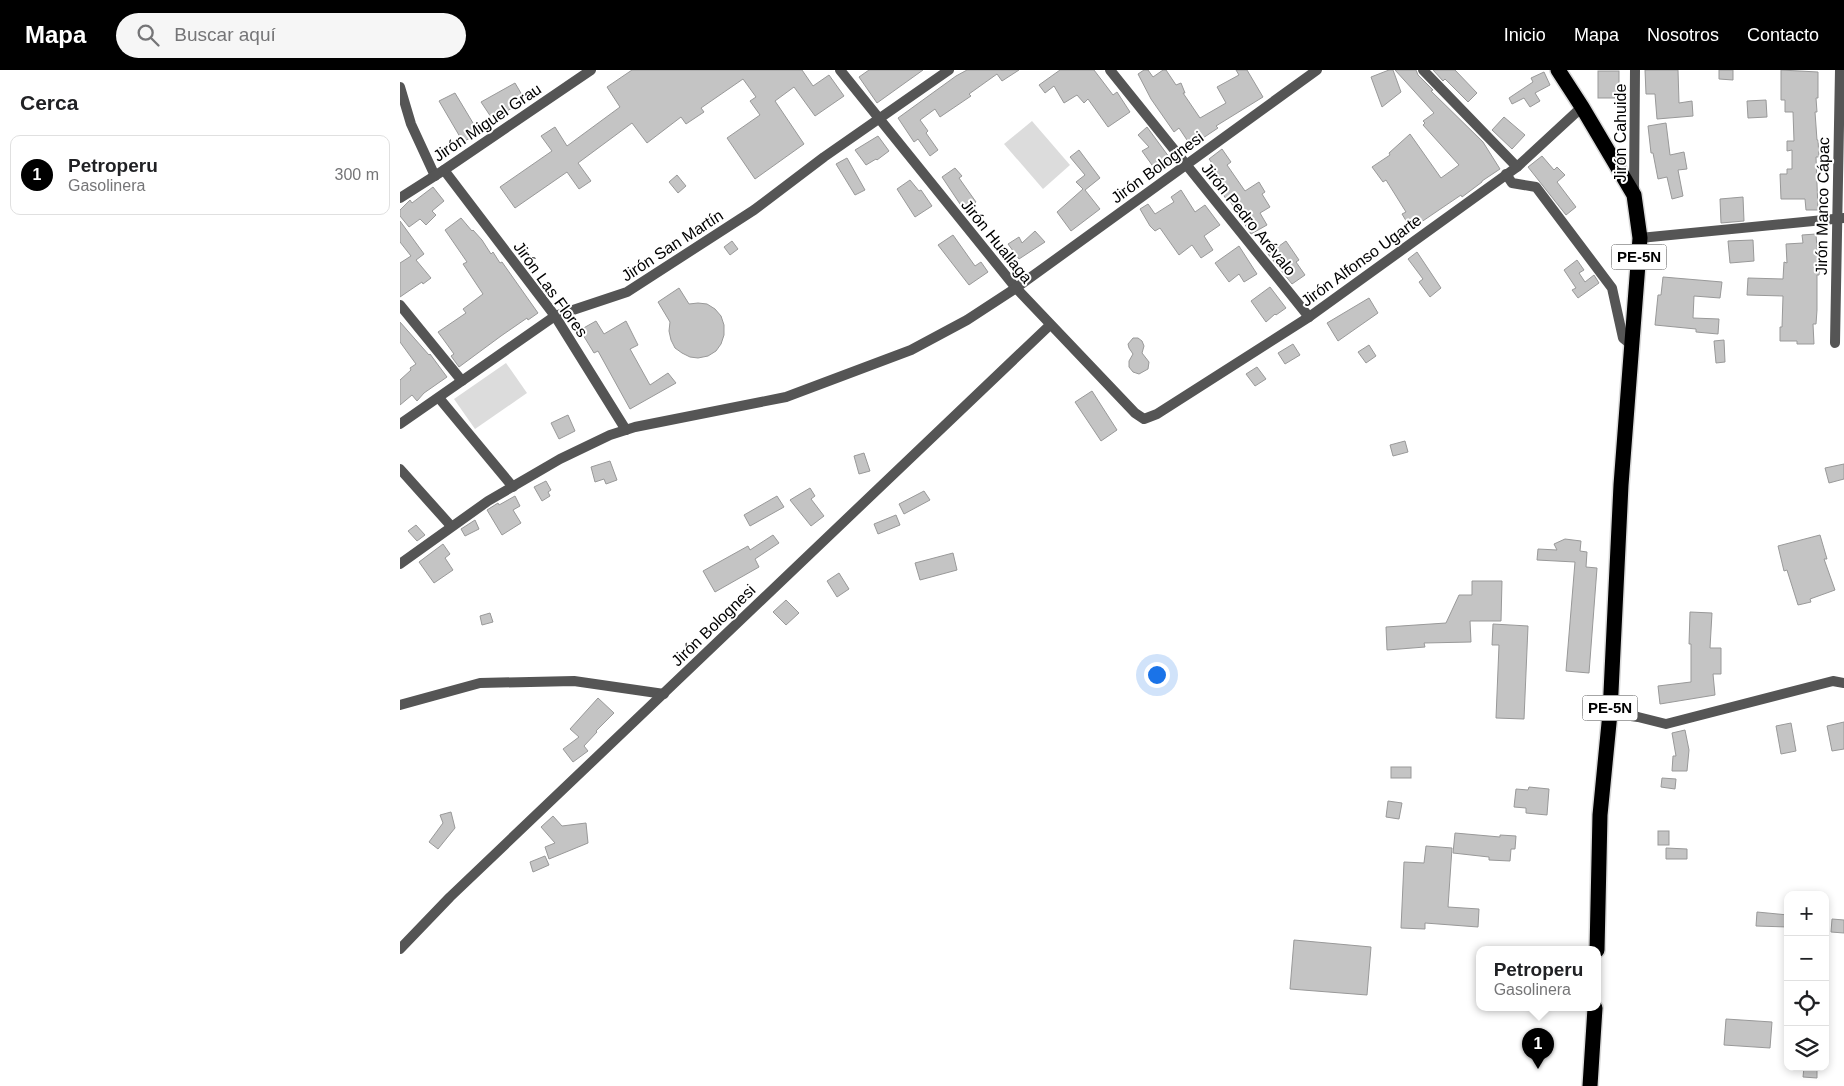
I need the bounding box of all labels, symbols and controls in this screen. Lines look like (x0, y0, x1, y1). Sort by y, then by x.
search box (116, 13, 466, 58)
text: Mapa (25, 21, 86, 48)
icon: search (134, 21, 162, 49)
text: Buscar aquí (174, 24, 276, 45)
text: Inicio (1504, 25, 1546, 45)
text: Mapa (1574, 25, 1619, 45)
text: Nosotros (1647, 25, 1719, 45)
text: Contacto (1747, 25, 1819, 45)
street label: Jirón Miguel Grau (430, 80, 544, 165)
street label: Jirón Cahuide (1612, 84, 1629, 182)
text: Cerca (20, 91, 78, 114)
street label: Jirón Bolognesi (1108, 128, 1207, 206)
street label: Jirón Manco Cápac (1813, 137, 1832, 275)
text: Petroperu (68, 155, 158, 176)
street label: Jirón Pedro Arévalo (1198, 160, 1299, 279)
text: 1 (33, 166, 41, 183)
text: 300 m (335, 166, 379, 183)
text: Gasolinera (68, 177, 145, 194)
street label: Jirón Huallaga (958, 196, 1035, 286)
street label: Jirón San Martín (618, 206, 726, 285)
street label: Jirón Alfonso Ugarte (1298, 211, 1425, 310)
street label: Jirón Las Flores (510, 238, 591, 340)
road number: PE-5N (1612, 244, 1666, 270)
street label: Jirón Bolognesi (668, 581, 759, 669)
your location (1144, 662, 1170, 688)
road number: PE-5N (1582, 696, 1638, 720)
map controls (1784, 891, 1829, 1071)
button: + (1784, 891, 1829, 936)
button: − (1784, 936, 1829, 981)
popup (1476, 946, 1601, 1011)
text: Petroperu (1494, 959, 1583, 980)
text: Gasolinera (1494, 981, 1571, 998)
button: locate (1784, 981, 1829, 1026)
button: layers (1784, 1026, 1829, 1071)
pin: 1 (1522, 1028, 1554, 1069)

